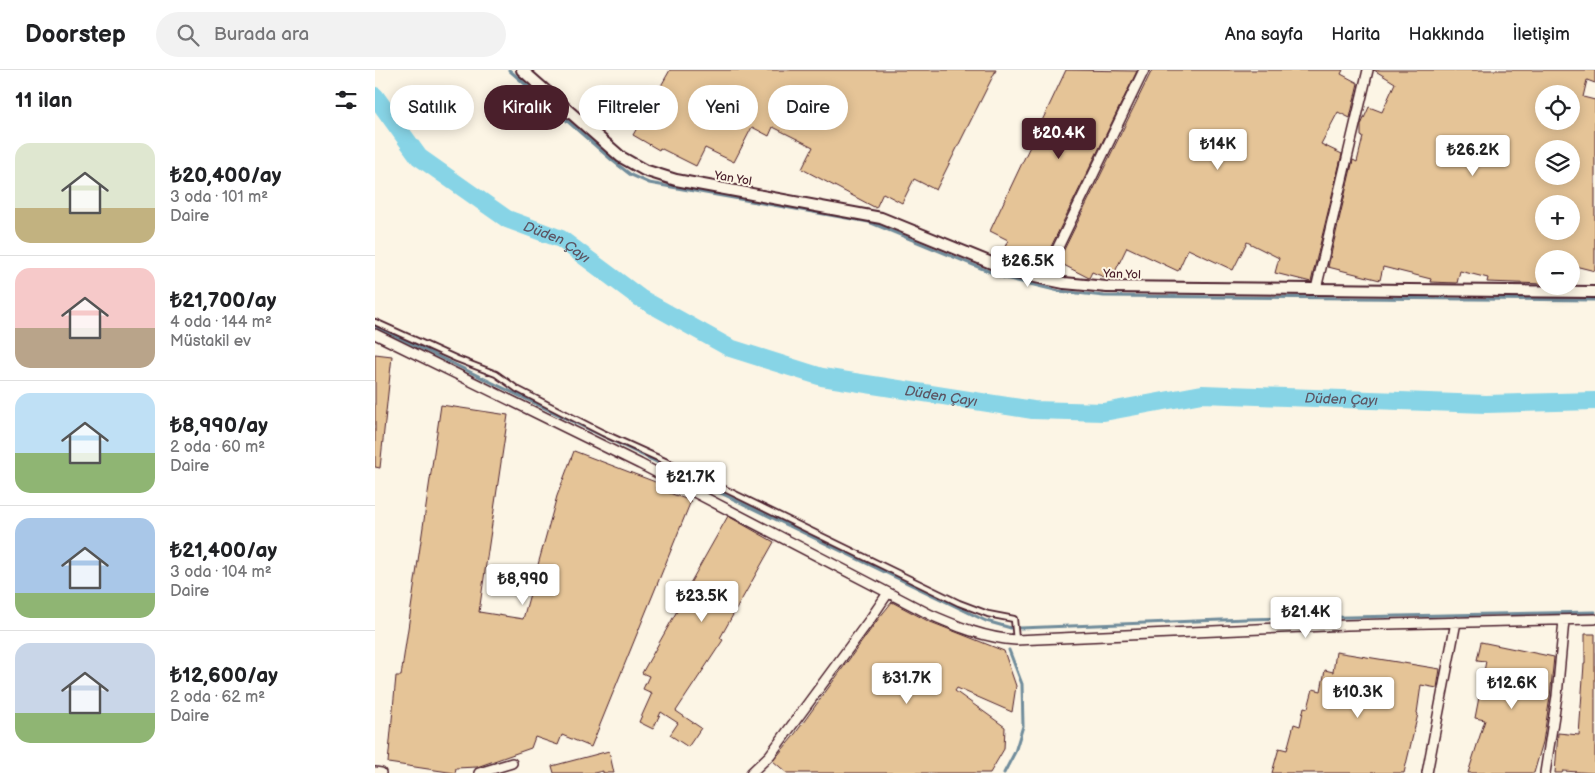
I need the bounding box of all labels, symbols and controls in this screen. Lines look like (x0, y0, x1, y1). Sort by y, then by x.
search box (156, 12, 506, 57)
text: Doorstep (25, 20, 126, 49)
icon: search (174, 21, 202, 49)
text: Burada ara (214, 23, 309, 46)
text: Ana sayfa (1225, 24, 1303, 45)
text: Harita (1331, 24, 1380, 45)
text: Hakkında (1408, 24, 1484, 45)
text: İletişim (1512, 24, 1570, 45)
chip: Satılık (390, 85, 474, 130)
chip: Kiralık (484, 85, 569, 130)
chip: Filtreler (579, 85, 678, 130)
chip: Yeni (688, 85, 758, 130)
chip: Daire (768, 85, 848, 130)
map controls (1535, 85, 1580, 295)
button: locate (1535, 85, 1580, 130)
icon: filters (332, 86, 360, 114)
text: 11 ilan (15, 88, 73, 113)
pin: ₺20.4K (1018, 118, 1100, 160)
text: ₺20.4K (1033, 124, 1085, 143)
pin: ₺14K (1188, 128, 1248, 171)
pin: ₺26.2K (1432, 134, 1514, 177)
text: ₺14K (1200, 135, 1236, 154)
button: layers (1535, 140, 1580, 185)
text: ₺26.2K (1447, 141, 1499, 160)
icon: home (55, 163, 115, 223)
text: ₺20,400/ay (170, 163, 281, 188)
street label: Yan Yol (712, 168, 753, 189)
text: 3 oda · 101 m² (170, 188, 268, 207)
button: + (1535, 195, 1580, 240)
text: Daire (170, 207, 209, 226)
water label: Düden Çayı (521, 218, 594, 267)
pin: ₺26.5K (987, 246, 1069, 288)
button: − (1535, 250, 1580, 295)
text: ₺26.5K (1002, 252, 1054, 271)
street label: Yan Yol (1102, 266, 1141, 283)
icon: home (55, 288, 115, 348)
text: ₺21,700/ay (170, 288, 276, 313)
text: 4 oda · 144 m² (170, 313, 272, 332)
text: Müstakil ev (170, 332, 251, 351)
water label: Düden Çayı (904, 382, 979, 410)
water label: Düden Çayı (1304, 390, 1379, 409)
icon: home (55, 413, 115, 473)
text: ₺8,990/ay (170, 413, 268, 438)
text: 2 oda · 60 m² (170, 438, 265, 457)
text: Daire (170, 457, 209, 476)
pin: ₺21.7K (650, 462, 732, 504)
text: ₺21.7K (667, 468, 715, 487)
icon: home (55, 538, 115, 598)
text: ₺21,400/ay (170, 538, 277, 563)
text: 3 oda · 104 m² (170, 563, 272, 582)
pin: ₺8,990 (482, 564, 564, 606)
text: ₺8,990 (497, 570, 549, 589)
pin: ₺23.5K (661, 580, 743, 623)
text: Daire (170, 582, 209, 601)
text: ₺23.5K (676, 587, 728, 606)
pin: ₺21.4K (1265, 596, 1347, 639)
text: ₺21.4K (1282, 603, 1330, 622)
pin: ₺31.7K (866, 662, 948, 705)
icon: home (55, 663, 115, 723)
text: ₺12,600/ay (170, 663, 278, 688)
pin: ₺12.6K (1471, 668, 1553, 710)
text: ₺31.7K (883, 669, 931, 688)
text: ₺12.6K (1487, 674, 1537, 693)
pin: ₺10.3K (1317, 676, 1399, 719)
text: ₺10.3K (1333, 683, 1383, 702)
text: 2 oda · 62 m² (170, 688, 265, 707)
text: Daire (170, 707, 209, 726)

